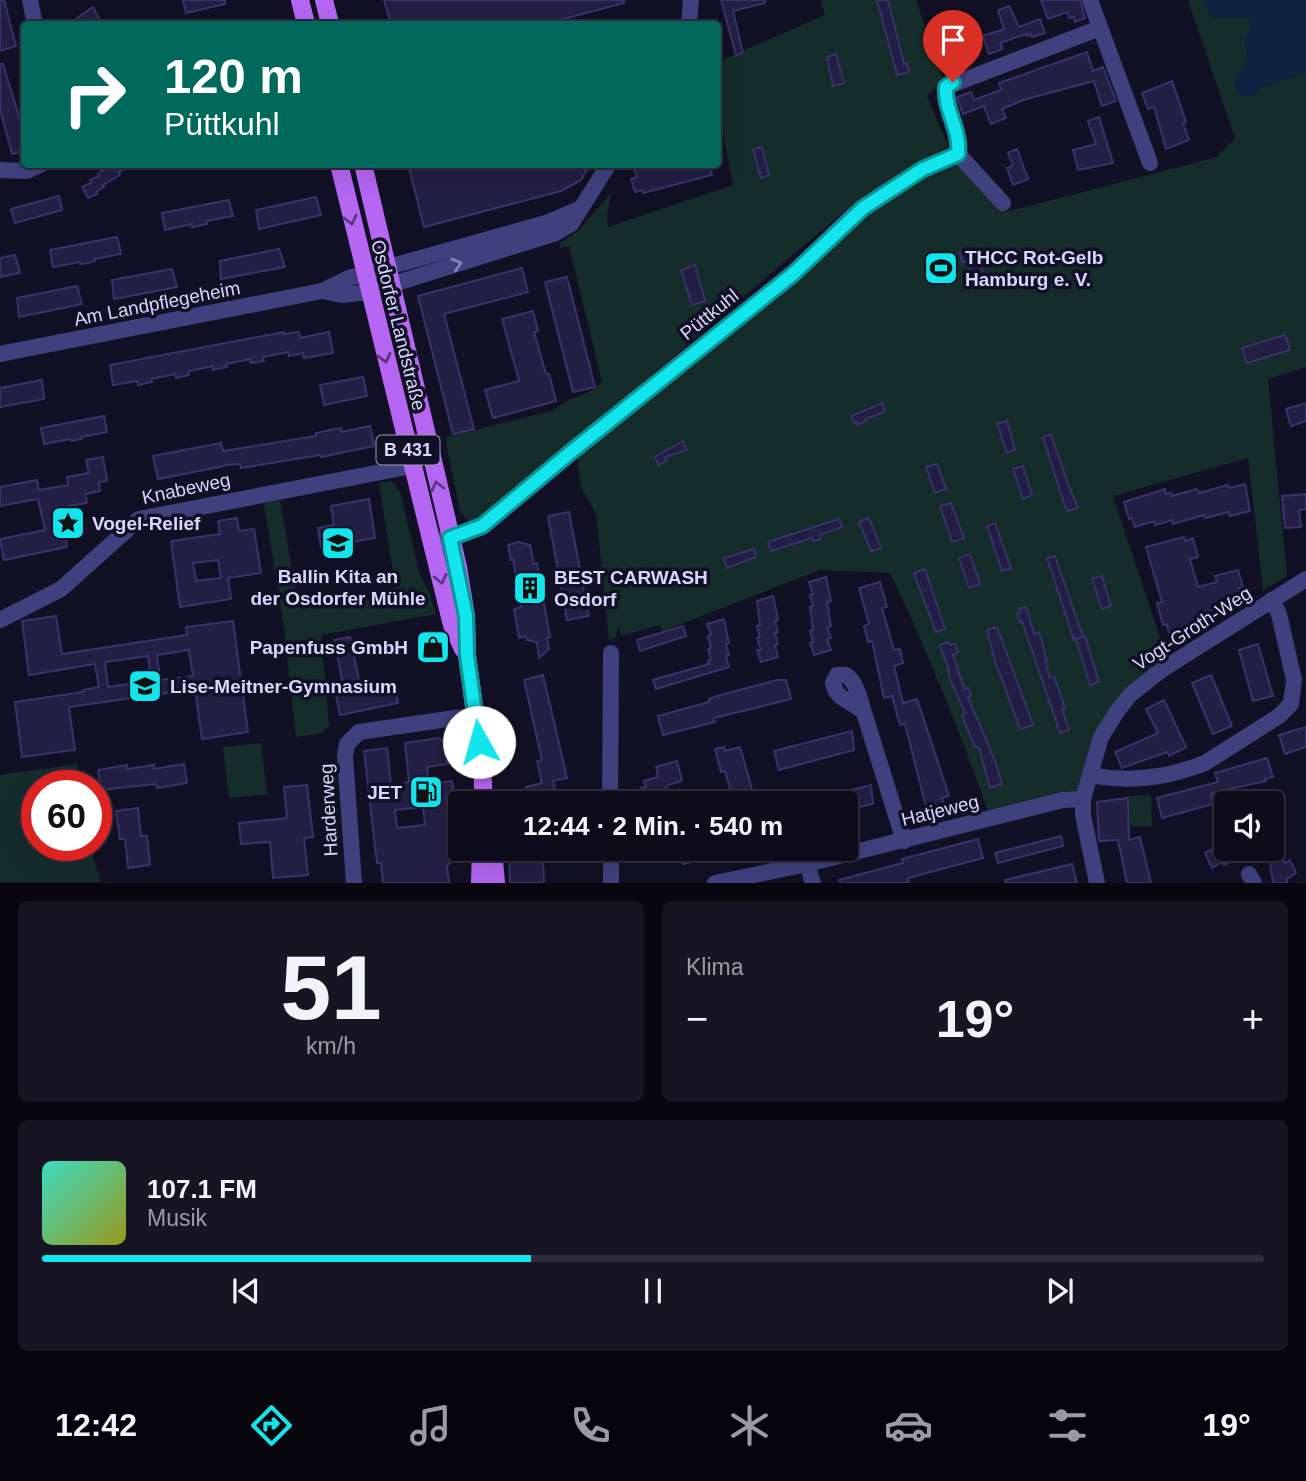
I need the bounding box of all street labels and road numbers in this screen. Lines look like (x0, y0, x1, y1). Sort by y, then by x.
street label: Osdorfer Landstraße (367, 238, 430, 413)
street label: Am Landpflegeheim (72, 277, 242, 330)
street label: Püttkuhl (676, 285, 743, 344)
road number: B 431 (376, 436, 440, 464)
street label: Knabeweg (140, 469, 232, 508)
street label: Vogt-Groth-Weg (1129, 582, 1255, 675)
street label: Harderweg (316, 763, 341, 857)
street label: Hatjeweg (899, 791, 981, 830)

